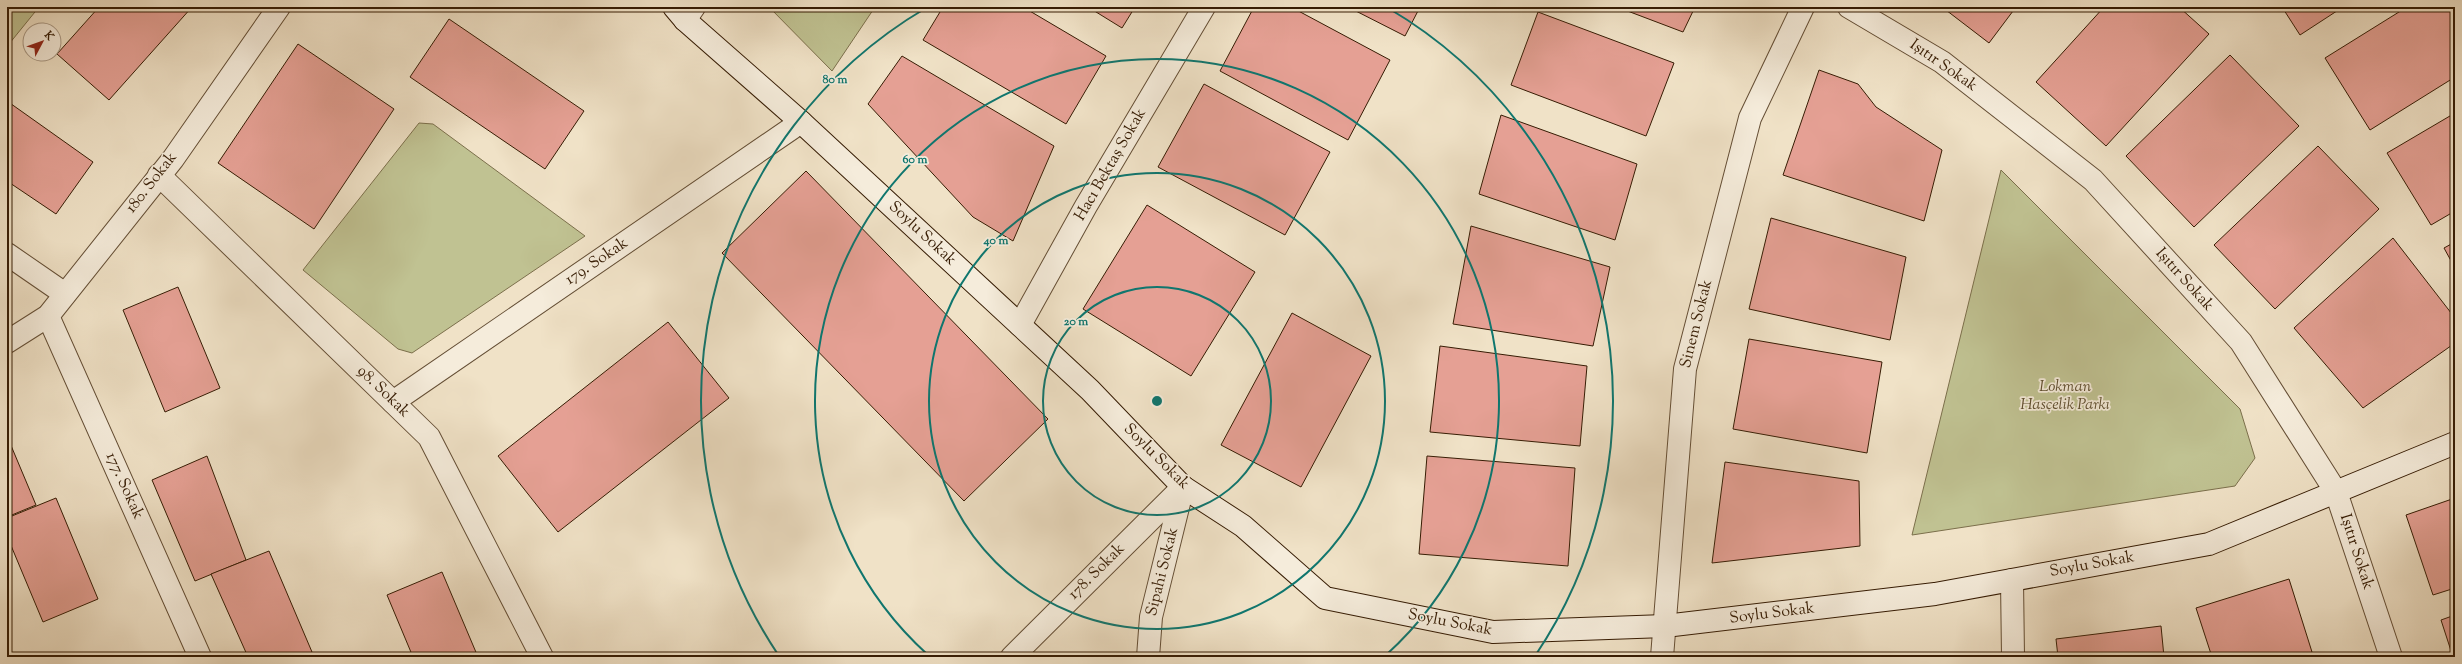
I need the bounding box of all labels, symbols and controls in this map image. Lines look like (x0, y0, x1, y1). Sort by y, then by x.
north arrow (22, 22, 62, 62)
text: K (39, 27, 57, 44)
street label: Işıtır Sokak (1904, 34, 1982, 98)
text: 80 m (823, 71, 847, 89)
street label: Hacı Bektaş Sokak (1069, 104, 1153, 226)
street label: 180. Sokak (121, 147, 183, 218)
text: 60 m (903, 151, 927, 169)
street label: Soylu Sokak (883, 196, 961, 272)
street label: 179. Sokak (561, 232, 633, 291)
text: 40 m (983, 232, 1008, 250)
street label: Işıtır Sokak (2149, 243, 2219, 317)
street label: Sinem Sokak (1675, 277, 1719, 371)
text: 20 m (1064, 313, 1088, 331)
street label: 98. Sokak (351, 361, 415, 423)
park label: Lokman Hasçelik Parkı (2020, 376, 2110, 417)
centre of rings (1150, 394, 1164, 408)
street label: Soylu Sokak (1118, 419, 1195, 496)
street label: 177. Sokak (99, 449, 149, 523)
street label: Işıtır Sokak (2333, 511, 2379, 593)
street label: Sipahi Sokak (1141, 525, 1185, 619)
street label: 178. Sokak (1063, 538, 1131, 606)
street label: Soylu Sokak (2048, 546, 2136, 584)
street label: Soylu Sokak (1728, 597, 1816, 631)
street label: Soylu Sokak (1406, 604, 1495, 643)

